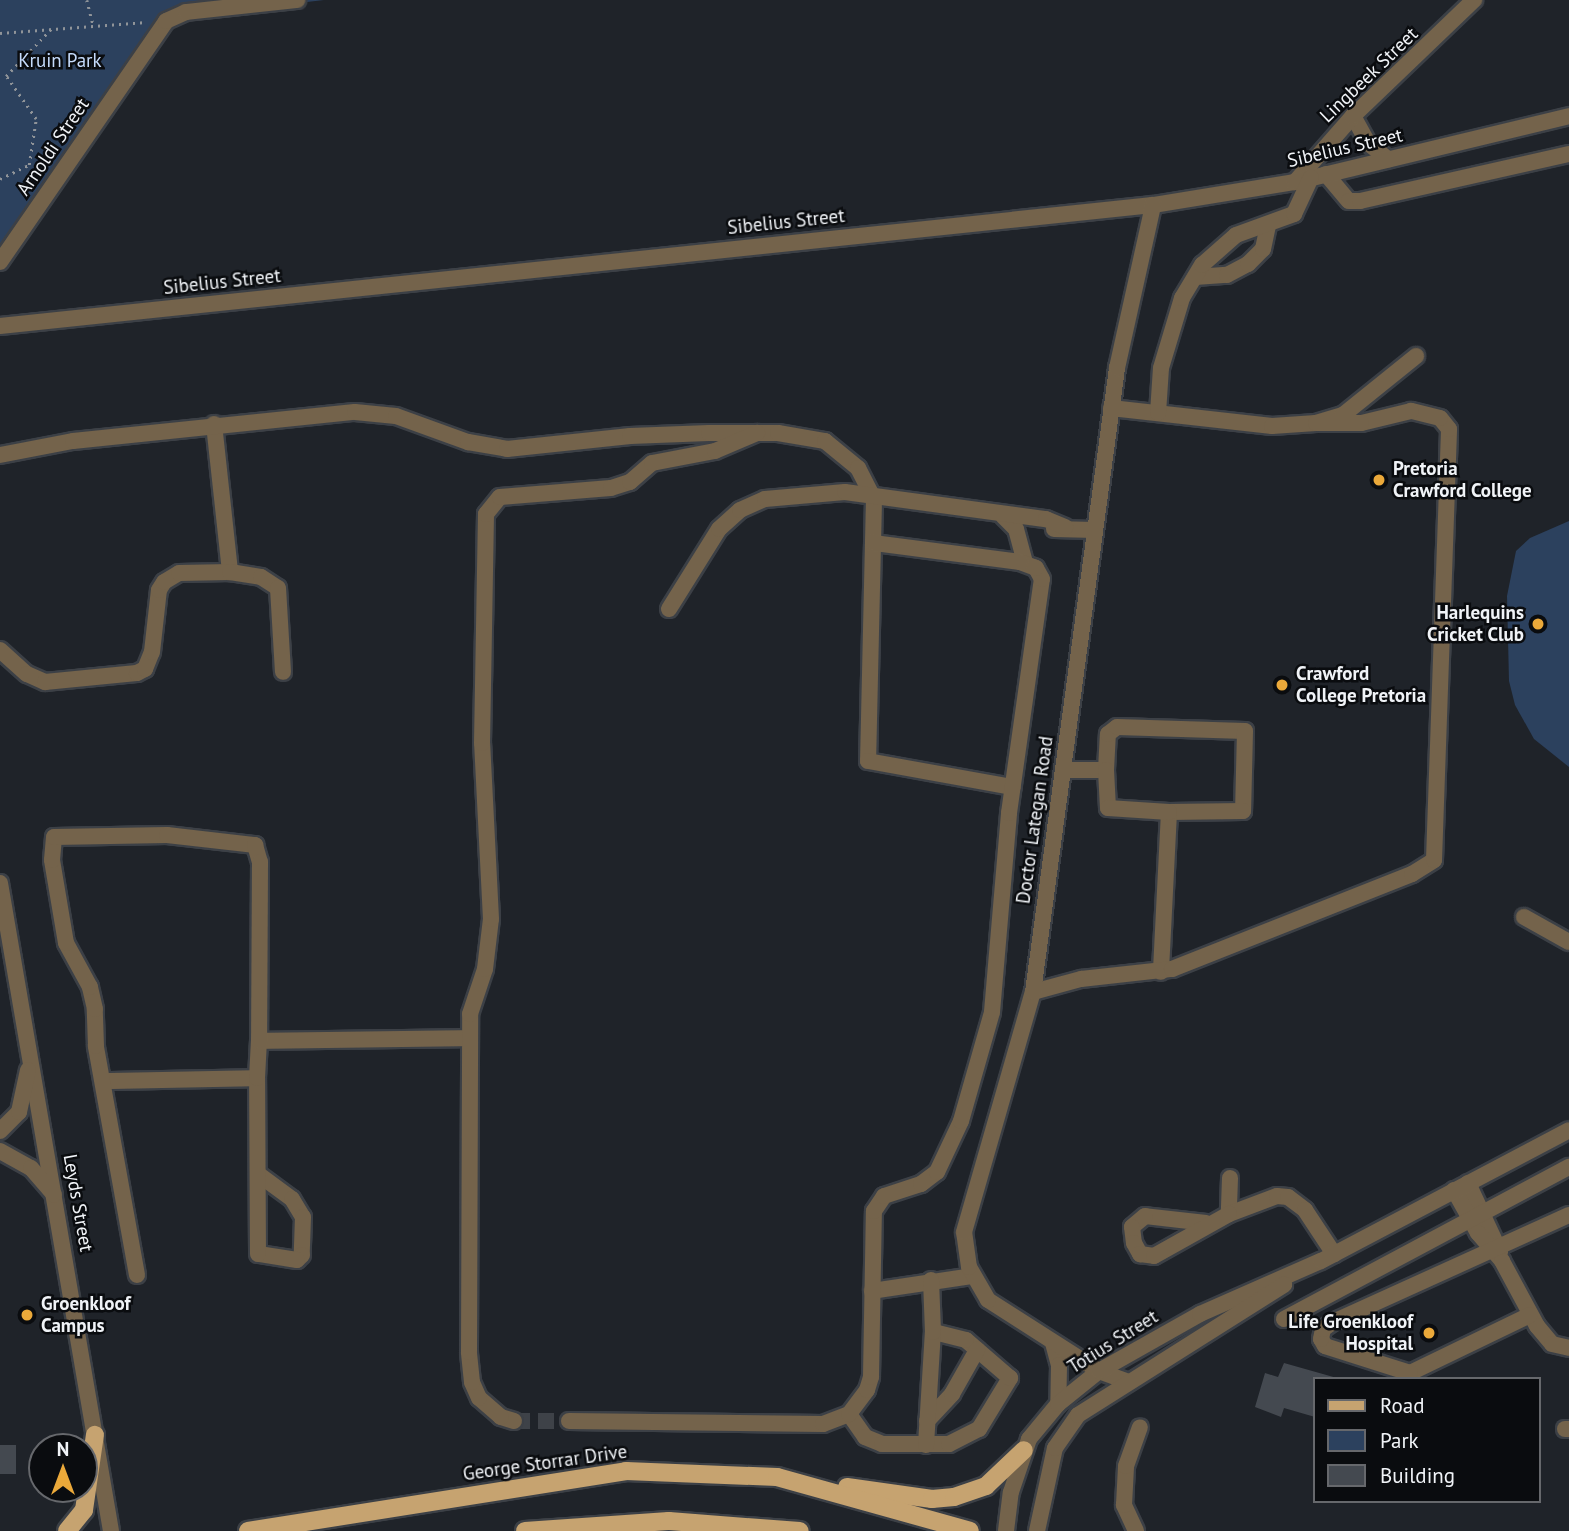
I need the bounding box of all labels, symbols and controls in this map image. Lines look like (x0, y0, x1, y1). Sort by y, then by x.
street label: Lingbeek Street (1315, 22, 1423, 128)
park label: Kruin Park (18, 50, 102, 72)
street label: Arnoldi Street (12, 94, 94, 200)
street label: Sibelius Street (1285, 124, 1405, 172)
street label: Sibelius Street (726, 205, 846, 239)
street label: Sibelius Street (162, 265, 282, 299)
place label: Pretoria Crawford College (1393, 458, 1532, 502)
marker: Pretoria Crawford College (1371, 472, 1387, 488)
place label: Harlequins Cricket Club (1427, 602, 1524, 646)
marker: Harlequins Cricket Club (1530, 616, 1546, 632)
place label: Crawford College Pretoria (1296, 663, 1426, 707)
marker: Crawford College Pretoria (1274, 677, 1290, 693)
street label: Doctor Lategan Road (1012, 735, 1058, 905)
street label: Leyds Street (58, 1152, 98, 1254)
place label: Groenkloof Campus (41, 1293, 131, 1337)
street label: Totius Street (1064, 1305, 1162, 1379)
marker: Groenkloof Campus (19, 1307, 35, 1323)
place label: Life Groenkloof Hospital (1288, 1311, 1413, 1355)
marker: Life Groenkloof Hospital (1419, 1323, 1439, 1343)
legend (1314, 1377, 1541, 1503)
text: Road (1380, 1392, 1424, 1419)
text: Park (1380, 1427, 1419, 1454)
north arrow (28, 1433, 98, 1503)
text: N (57, 1437, 69, 1461)
street label: George Storrar Drive (461, 1440, 629, 1486)
text: Building (1380, 1462, 1455, 1489)

